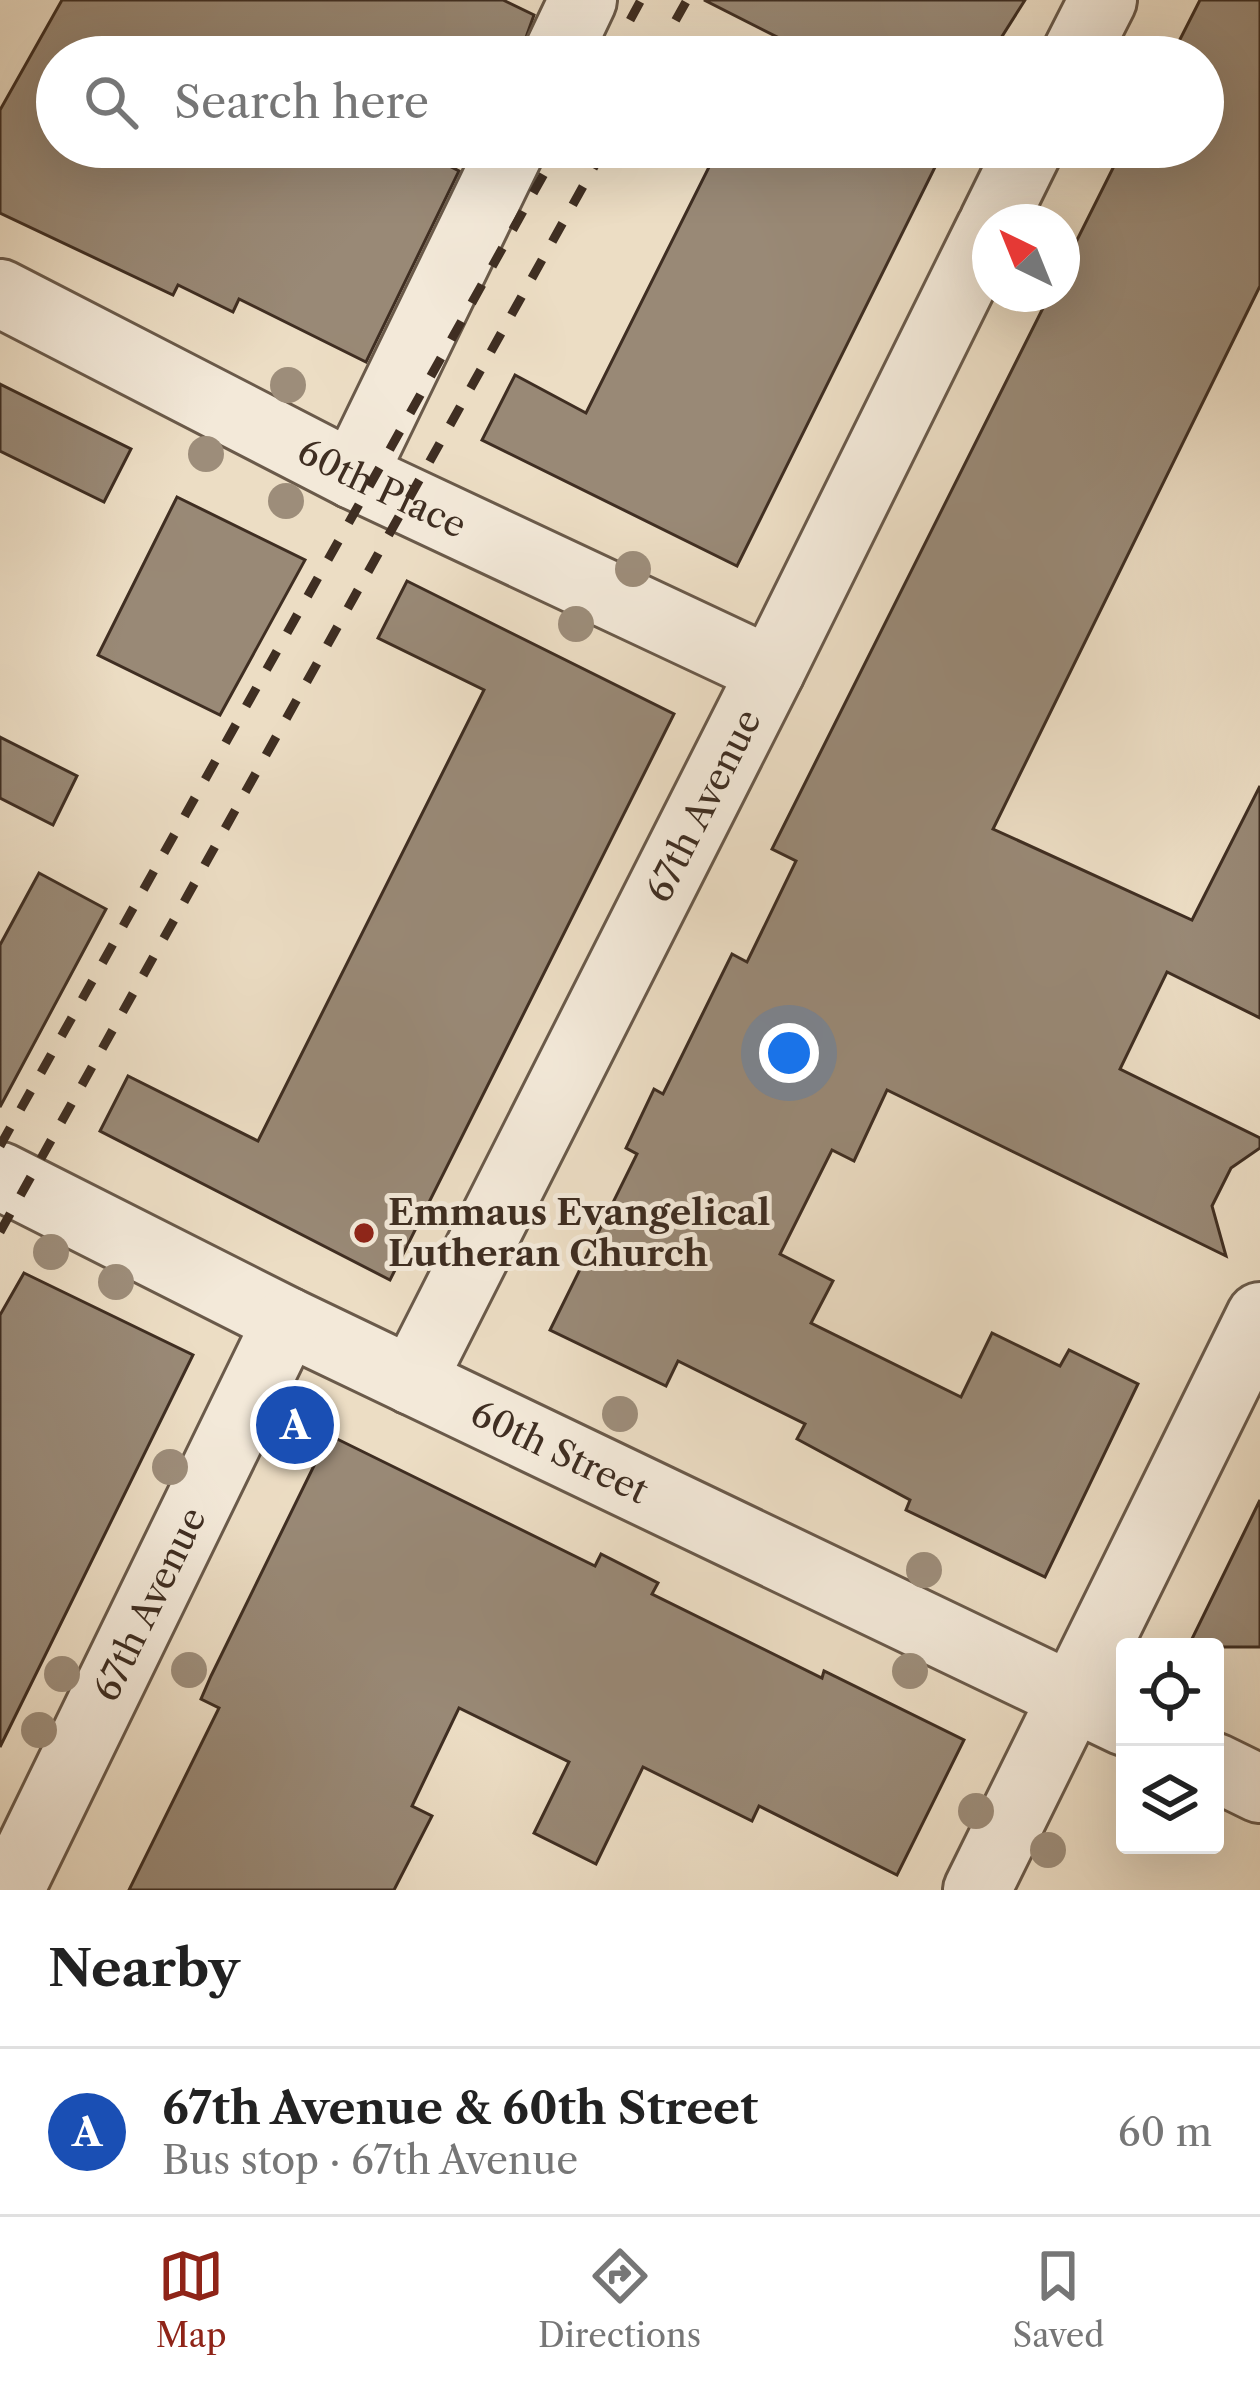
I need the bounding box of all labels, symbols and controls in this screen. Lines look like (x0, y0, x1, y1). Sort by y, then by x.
search box (36, 36, 1224, 168)
icon: search (78, 69, 144, 135)
text: Search here (174, 74, 429, 130)
north arrow (972, 204, 1080, 312)
street label: 60th Place (291, 428, 473, 547)
street label: 67th Avenue (636, 702, 770, 909)
your location (759, 1023, 819, 1083)
place label: Emmaus Evangelical Lutheran Church (388, 1190, 770, 1275)
marker: Emmaus Evangelical Lutheran Church (351, 1220, 377, 1246)
pin: A (256, 1380, 334, 1470)
street label: 60th Street (464, 1391, 656, 1513)
street label: 67th Avenue (83, 1500, 215, 1708)
map controls (1116, 1638, 1224, 1854)
button: locate (1116, 1638, 1224, 1746)
button: layers (1116, 1746, 1224, 1854)
text: Nearby (48, 1937, 240, 1999)
text: 67th Avenue & 60th Street (162, 2080, 758, 2136)
text: A (72, 2108, 102, 2156)
text: 60 m (1118, 2108, 1212, 2156)
text: Bus stop · 67th Avenue (162, 2136, 578, 2184)
tab: Map (156, 2243, 227, 2356)
tab: Directions (538, 2243, 701, 2356)
tab: Saved (1013, 2243, 1104, 2356)

